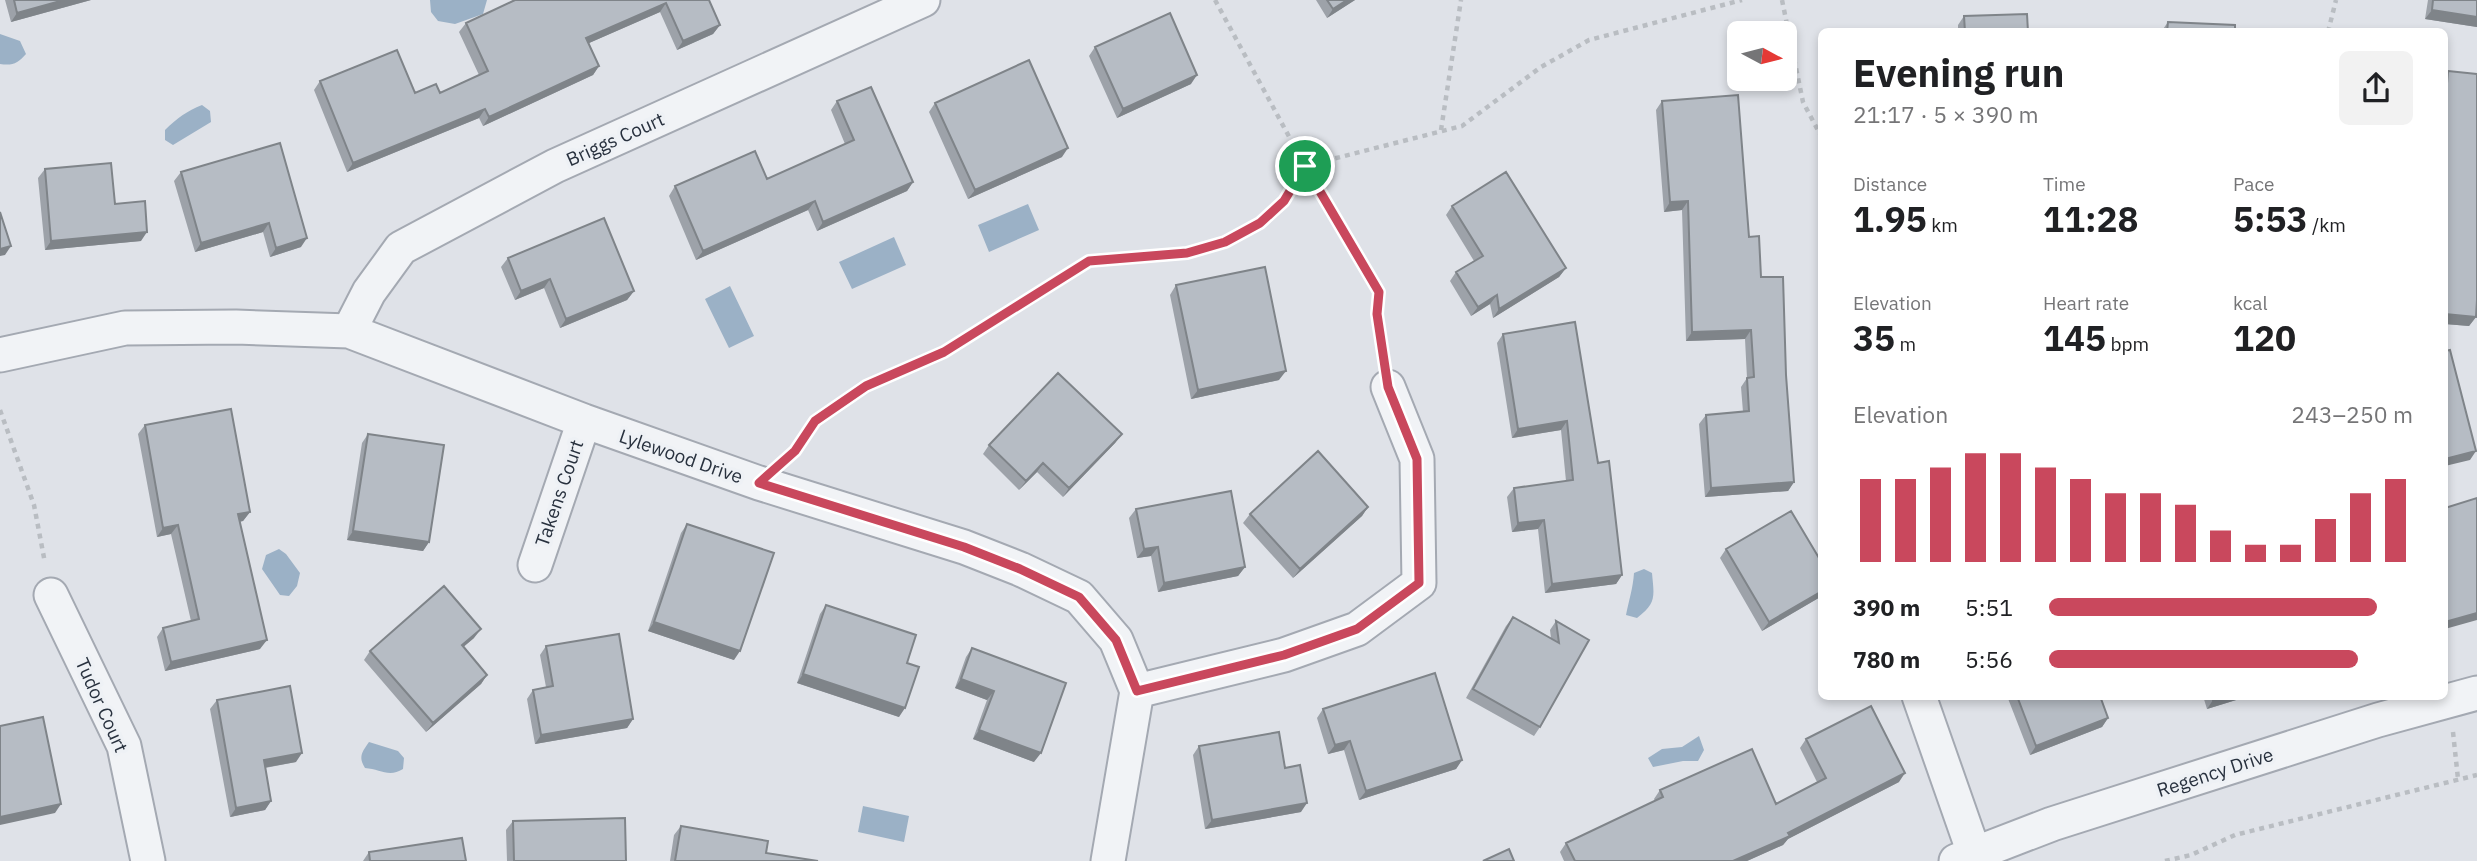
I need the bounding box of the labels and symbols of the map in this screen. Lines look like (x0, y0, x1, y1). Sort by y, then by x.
north arrow (1727, 21, 1797, 91)
street label: Briggs Court (562, 107, 668, 171)
pin (1275, 136, 1335, 196)
street label: Lylewood Drive (616, 424, 746, 488)
street label: Takens Court (530, 436, 588, 550)
street label: Tudor Court (71, 654, 133, 756)
street label: Regency Drive (2154, 742, 2276, 802)

